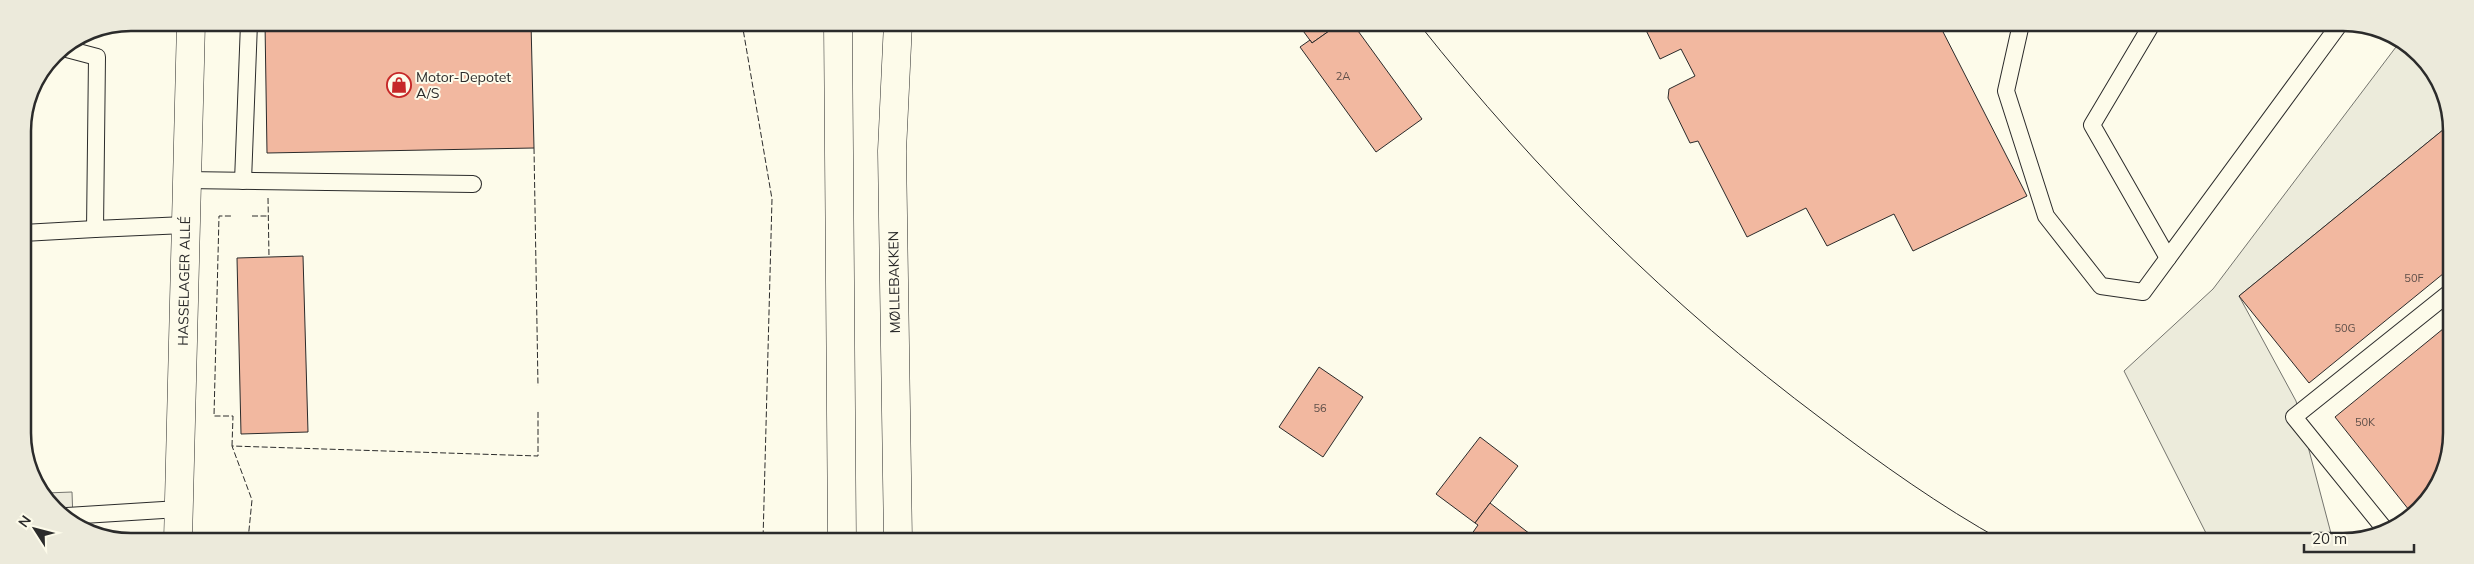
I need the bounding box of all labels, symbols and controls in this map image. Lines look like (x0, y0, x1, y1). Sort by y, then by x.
place label: Motor-Depotet A/S (416, 68, 511, 102)
house number: 2A (1336, 69, 1350, 83)
shop icon: Motor-Depotet A/S (386, 72, 412, 98)
street label: HASSELAGER ALLÉ (174, 216, 194, 346)
street label: MØLLEBAKKEN (884, 231, 904, 333)
house number: 50F (2404, 271, 2424, 285)
house number: 50G (2334, 321, 2356, 335)
house number: 56 (1313, 401, 1327, 415)
house number: 50K (2355, 415, 2376, 429)
north arrow (10, 504, 60, 554)
text: N (14, 512, 35, 531)
scale bar (2304, 522, 2414, 554)
text: 20 m (2312, 529, 2347, 548)

